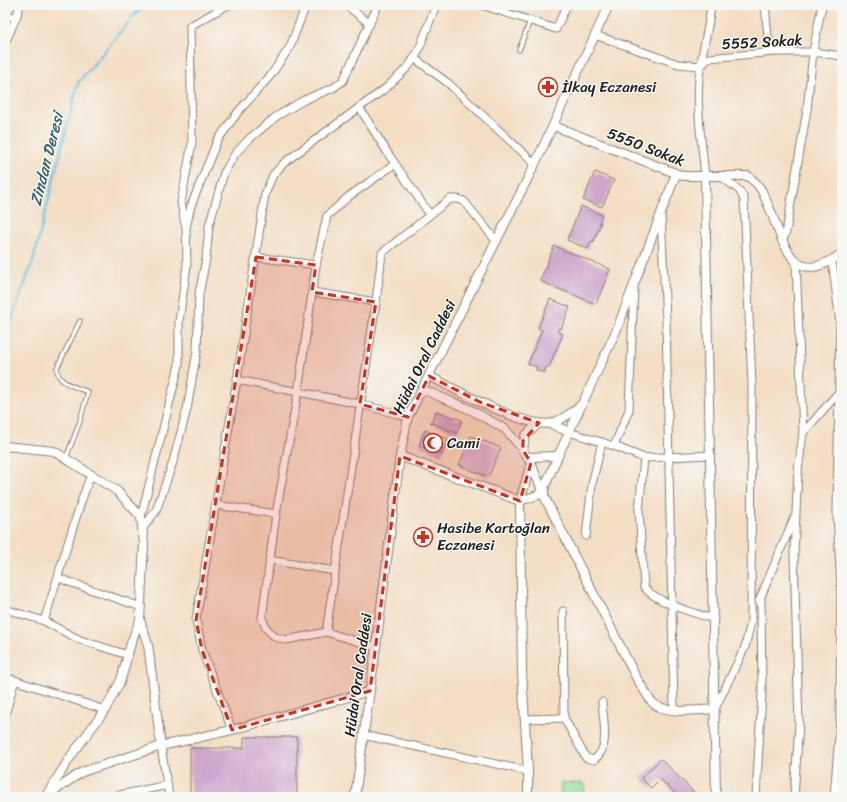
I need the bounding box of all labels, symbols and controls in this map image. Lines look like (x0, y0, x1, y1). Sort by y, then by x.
street label: 5552 Sokak (721, 27, 803, 57)
place label: İlkay Eczanesi (561, 74, 657, 100)
pharmacy icon: İlkay Eczanesi (537, 76, 559, 98)
water label: Zindan Deresi (21, 106, 73, 209)
street label: 5550 Sokak (603, 120, 689, 174)
street label: Hüdai Oral Caddesi (385, 295, 463, 419)
place label: Cami (447, 430, 480, 456)
mosque icon: Cami (422, 432, 444, 454)
place label: Hasibe Kartoğlan Eczanesi (437, 515, 550, 558)
pharmacy icon: Hasibe Kartoğlan Eczanesi (412, 526, 434, 548)
street label: Hüdai Oral Caddesi (336, 611, 380, 738)

